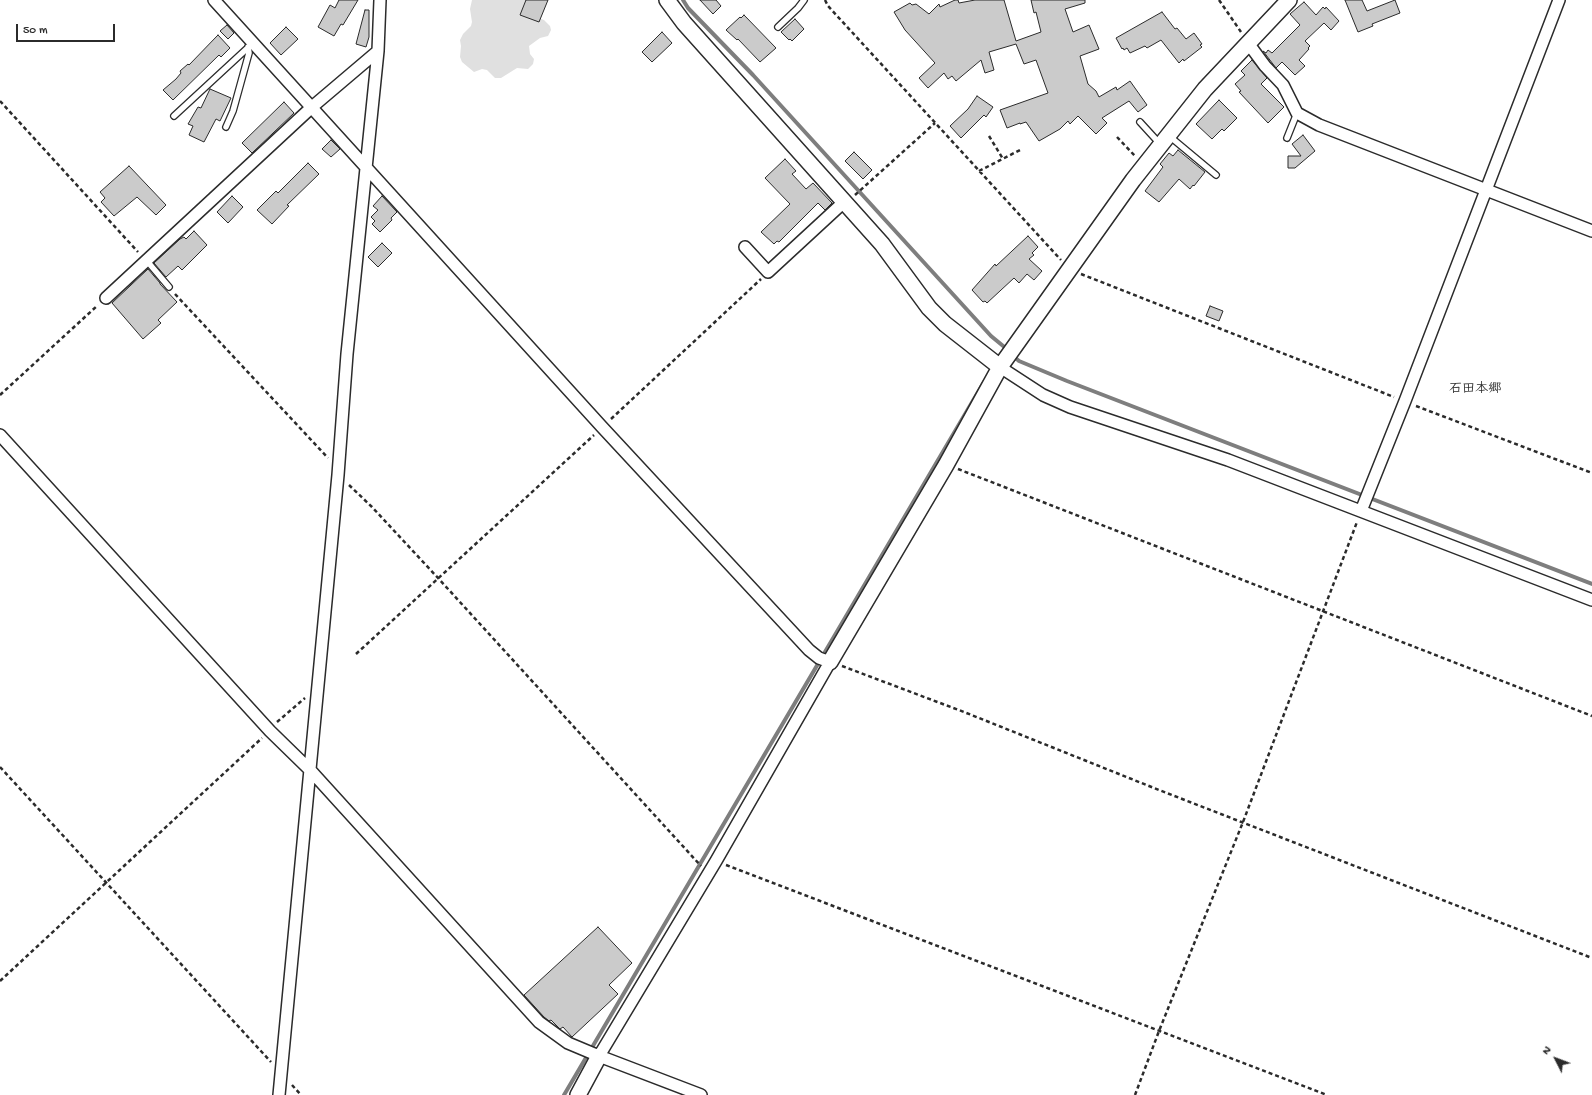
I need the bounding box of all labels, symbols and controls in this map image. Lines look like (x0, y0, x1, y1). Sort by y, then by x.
scale bar (18, 16, 117, 42)
text: 50 m (23, 24, 48, 38)
district label: 石田本郷 (1449, 382, 1501, 398)
north arrow (1536, 1039, 1576, 1079)
text: N (1540, 1044, 1554, 1058)

